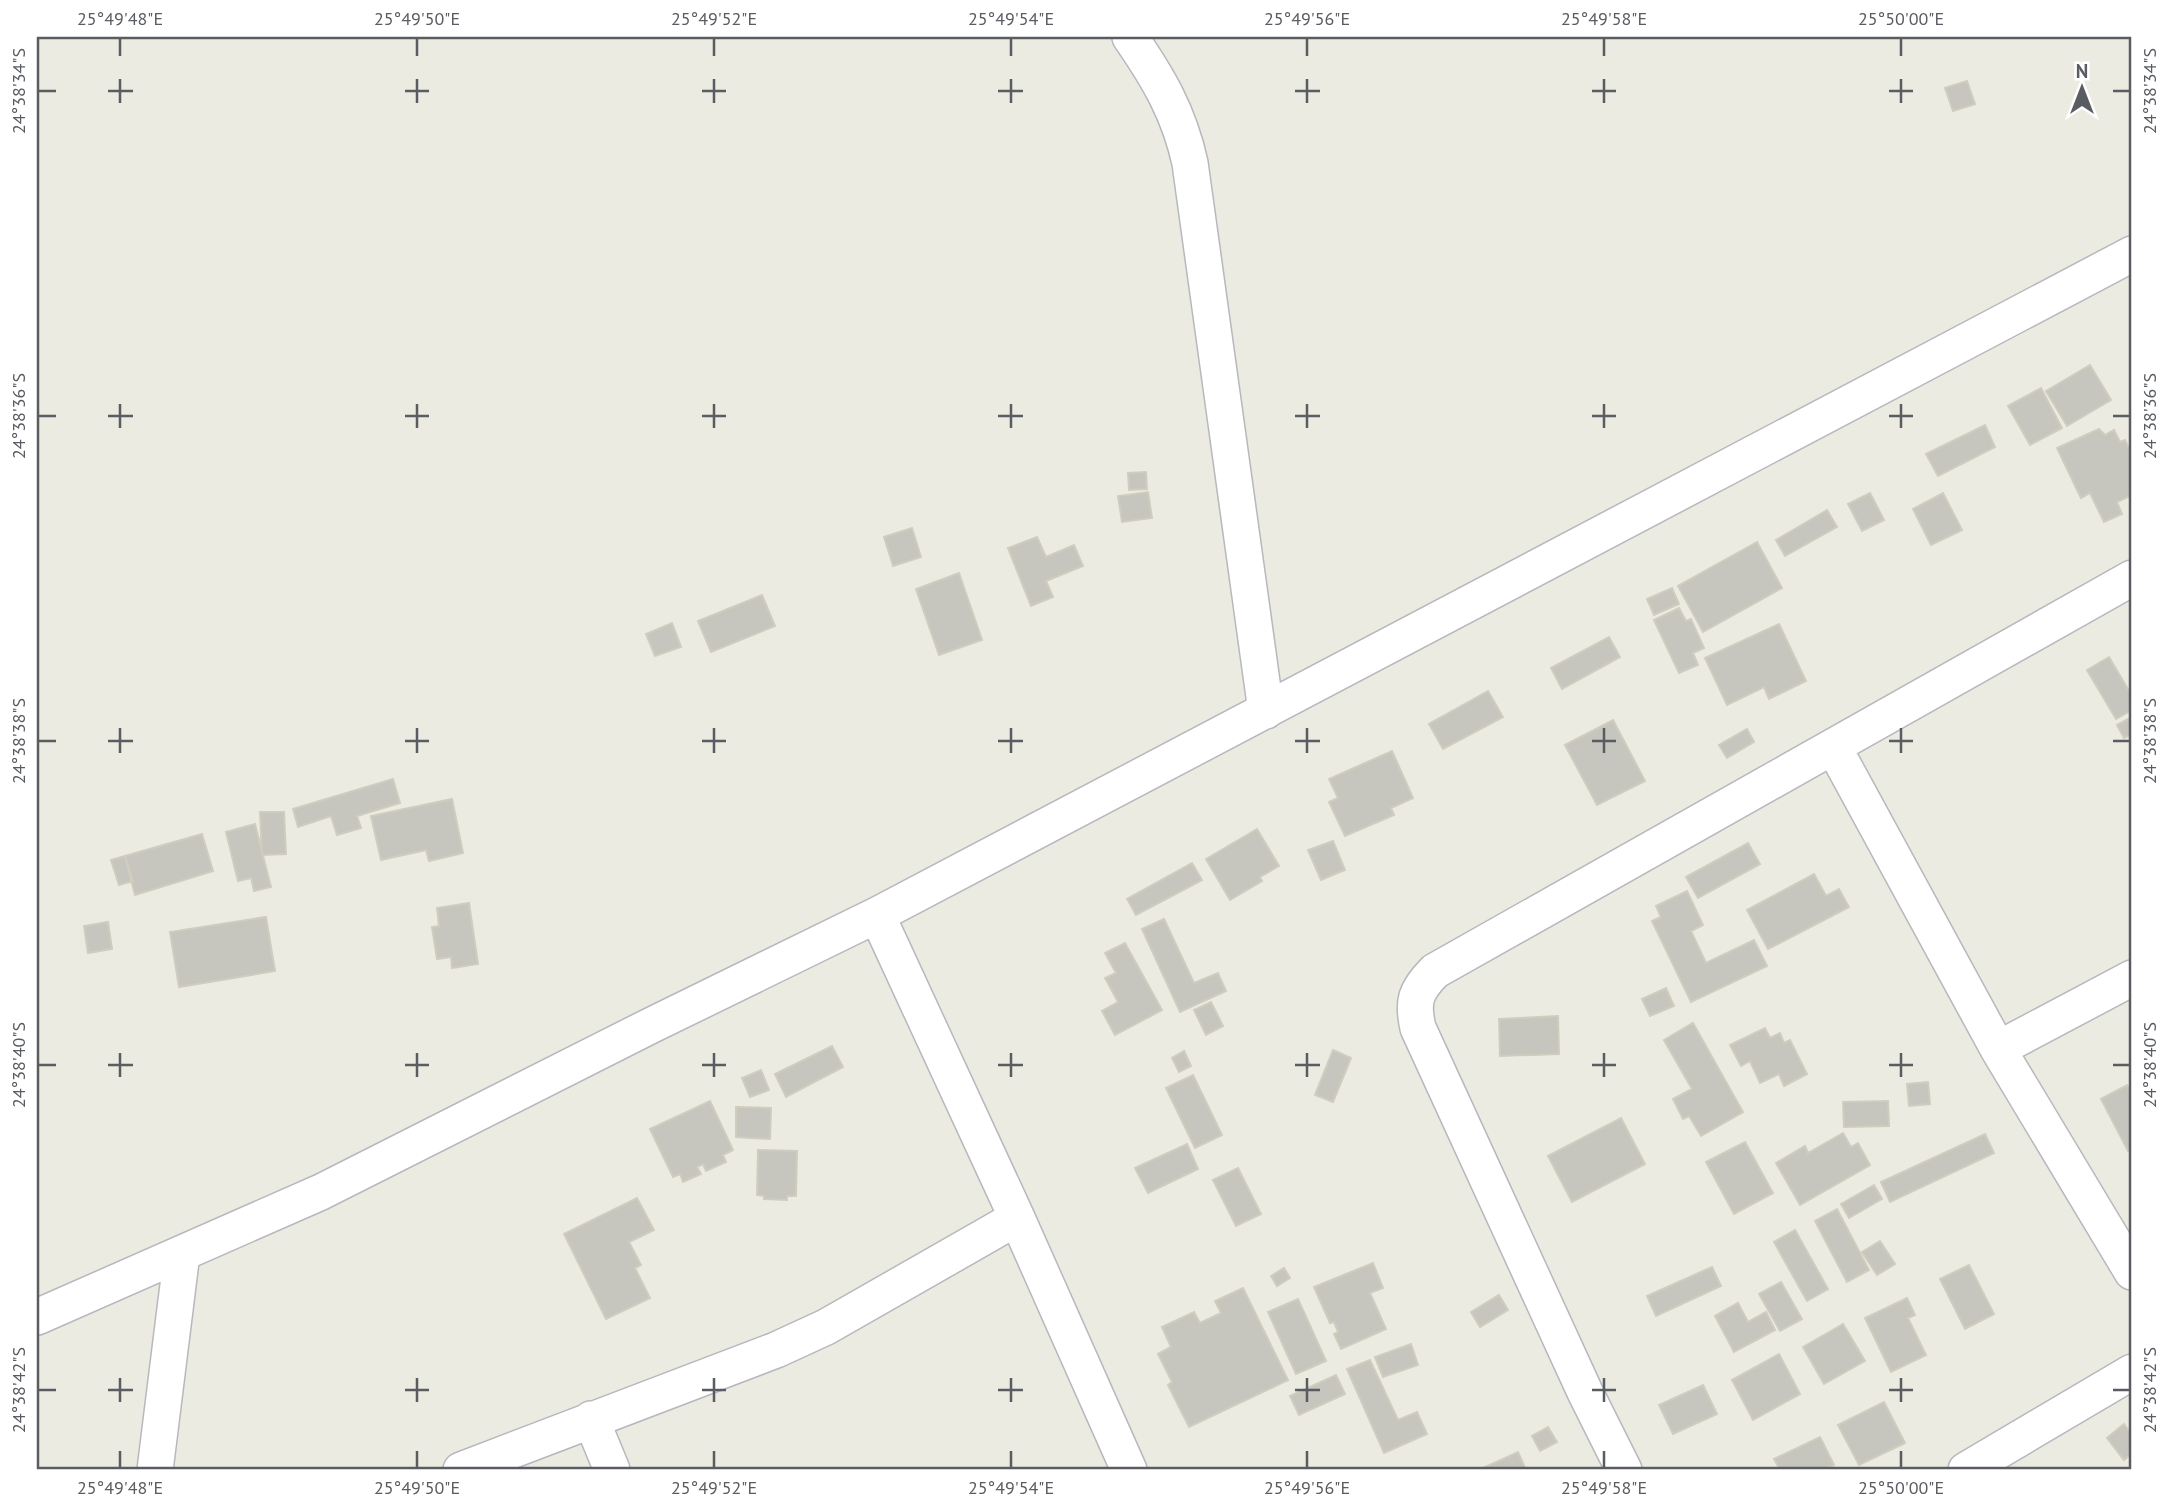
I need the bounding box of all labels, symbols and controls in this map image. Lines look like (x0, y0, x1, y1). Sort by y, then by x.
text: 25°49'48"E (77, 7, 163, 30)
text: 25°49'50"E (374, 7, 460, 30)
text: 25°49'52"E (671, 7, 757, 30)
text: 25°49'54"E (968, 7, 1054, 30)
text: 25°49'56"E (1264, 7, 1350, 30)
text: 25°49'58"E (1561, 7, 1647, 30)
text: 25°50'00"E (1858, 7, 1944, 30)
text: 24°38'34"S (7, 48, 30, 134)
text: 24°38'34"S (2138, 48, 2161, 134)
north arrow (2046, 52, 2116, 122)
text: N (2076, 59, 2088, 83)
text: 24°38'36"S (7, 373, 30, 459)
text: 24°38'36"S (2138, 373, 2161, 459)
text: 24°38'38"S (7, 698, 30, 784)
text: 24°38'38"S (2138, 698, 2161, 784)
text: 24°38'40"S (7, 1022, 30, 1108)
text: 24°38'40"S (2138, 1022, 2161, 1108)
text: 24°38'42"S (7, 1347, 30, 1433)
text: 24°38'42"S (2138, 1347, 2161, 1433)
text: 25°49'48"E (77, 1476, 163, 1499)
text: 25°49'50"E (374, 1476, 460, 1499)
text: 25°49'52"E (671, 1476, 757, 1499)
text: 25°49'54"E (968, 1476, 1054, 1499)
text: 25°49'56"E (1264, 1476, 1350, 1499)
text: 25°49'58"E (1561, 1476, 1647, 1499)
text: 25°50'00"E (1858, 1476, 1944, 1499)

